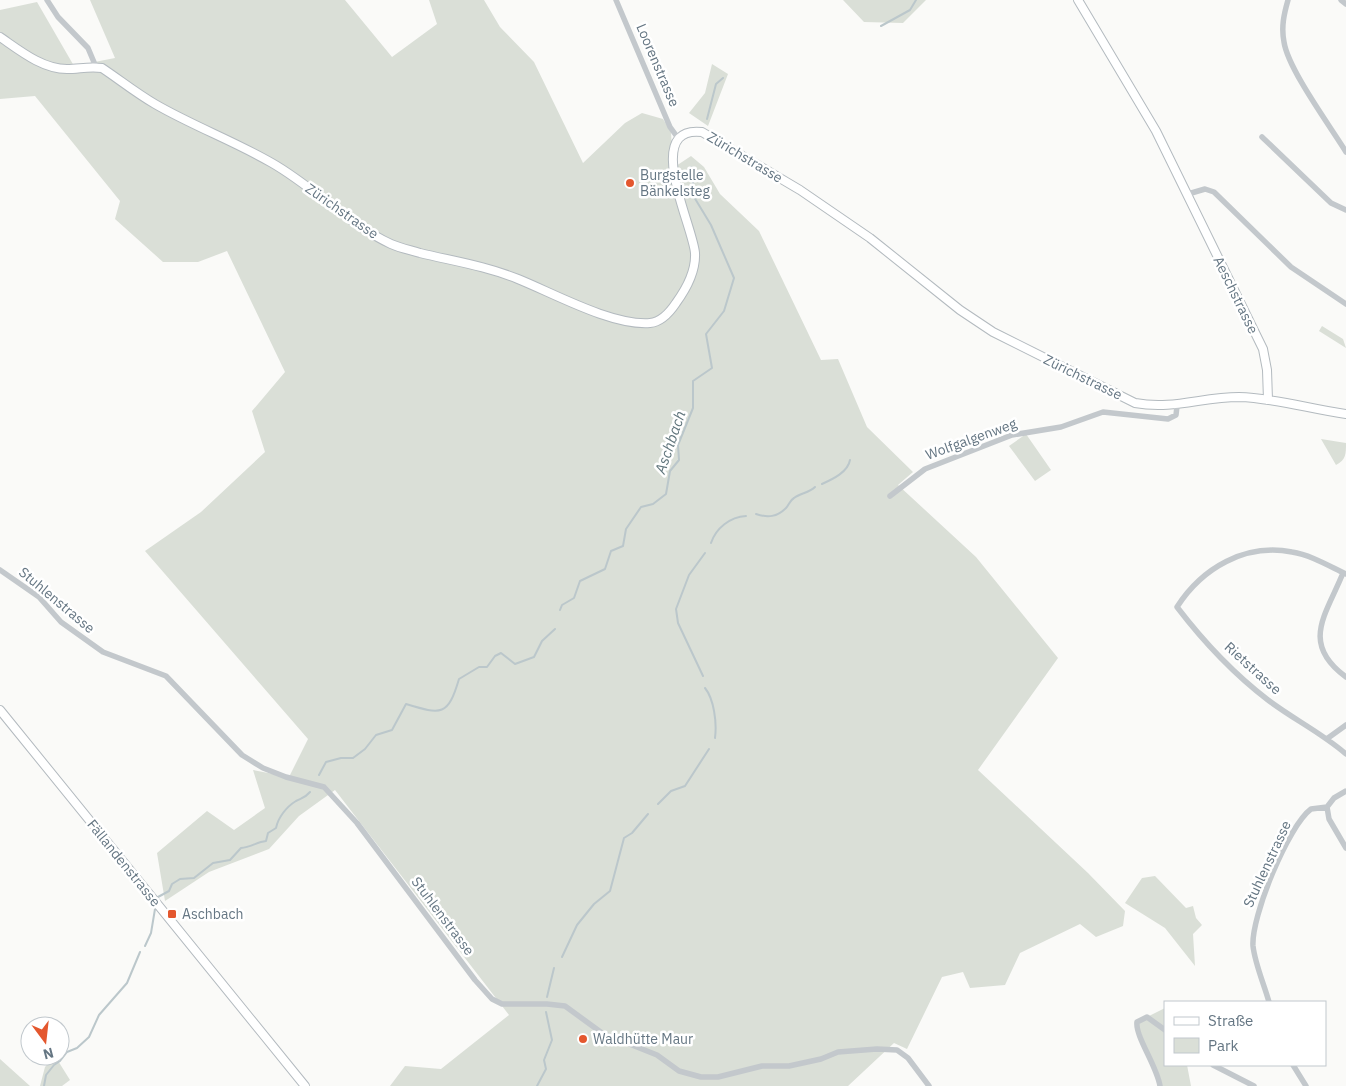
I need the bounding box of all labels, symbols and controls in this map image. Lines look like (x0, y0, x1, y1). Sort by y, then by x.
street label: Loorenstrasse (632, 21, 684, 110)
street label: Zürichstrasse (704, 127, 786, 187)
place label: Burgstelle Bänkelsteg (640, 166, 710, 200)
marker: Burgstelle Bänkelsteg (624, 177, 636, 189)
street label: Zürichstrasse (302, 179, 382, 243)
street label: Aeschstrasse (1210, 253, 1263, 337)
street label: Zürichstrasse (1041, 350, 1125, 404)
water label: Aschbach (650, 408, 690, 477)
street label: Wolfgalgenweg (923, 414, 1020, 464)
street label: Stuhlenstrasse (15, 563, 99, 637)
street label: Rietstrasse (1221, 638, 1285, 698)
street label: Fällandenstrasse (83, 816, 165, 910)
street label: Stuhlenstrasse (1239, 817, 1295, 910)
street label: Stuhlenstrasse (408, 873, 479, 959)
place label: Aschbach (182, 905, 243, 923)
marker: Aschbach (166, 908, 178, 920)
legend (1164, 1001, 1326, 1066)
text: Straße (1208, 1011, 1253, 1030)
north arrow (20, 1016, 70, 1066)
place label: Waldhütte Maur (593, 1030, 693, 1048)
marker: Waldhütte Maur (577, 1033, 589, 1045)
text: Park (1208, 1036, 1238, 1055)
text: N (41, 1044, 56, 1064)

